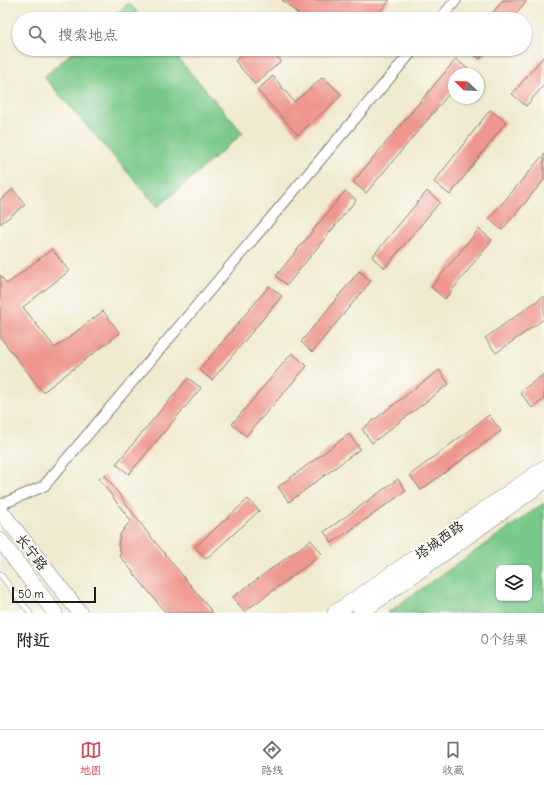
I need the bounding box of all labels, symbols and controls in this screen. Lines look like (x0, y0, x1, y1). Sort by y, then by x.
search box (12, 12, 532, 56)
icon: search (26, 23, 48, 45)
text: 搜索地点 (58, 25, 118, 44)
north arrow (448, 68, 484, 104)
street label: 塔城西路 (411, 517, 467, 563)
street label: 长宁路 (12, 530, 52, 574)
map controls (496, 565, 532, 601)
button: layers (496, 565, 532, 601)
scale bar (12, 585, 96, 604)
text: 50 m (18, 587, 44, 601)
text: 附近 (16, 629, 50, 651)
text: 0个结果 (480, 631, 528, 648)
tab: 地图 (80, 739, 102, 777)
tab: 路线 (261, 739, 283, 777)
tab: 收藏 (442, 739, 464, 777)

